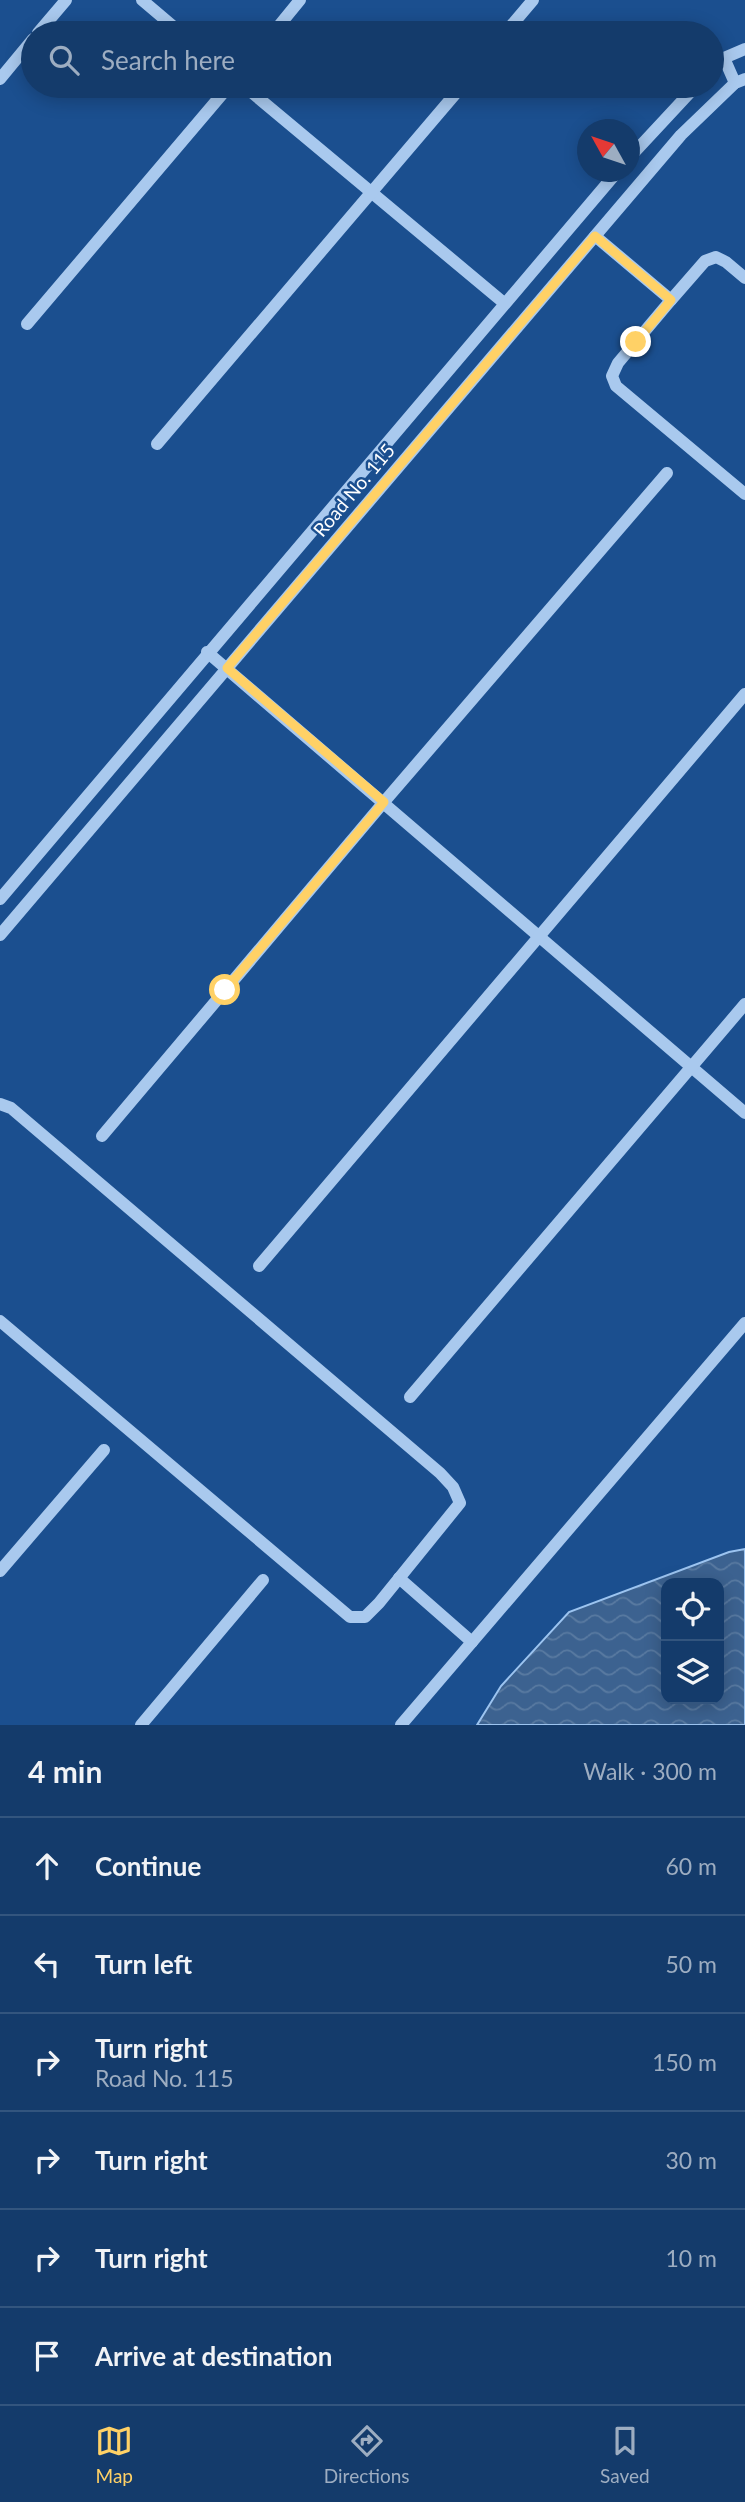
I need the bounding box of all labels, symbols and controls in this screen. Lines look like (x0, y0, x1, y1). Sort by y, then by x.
search box (21, 21, 724, 98)
icon: search (45, 41, 83, 79)
text: Search here (101, 44, 235, 76)
north arrow (577, 119, 640, 182)
route end (620, 326, 651, 357)
street label: Road No. 115 (308, 438, 399, 541)
route start (209, 974, 240, 1005)
map controls (661, 1578, 724, 1704)
button: locate (661, 1578, 724, 1641)
button: layers (661, 1641, 724, 1704)
text: 4 min (28, 1753, 102, 1789)
text: Walk · 300 m (583, 1757, 717, 1785)
icon: ahead (28, 1847, 66, 1885)
text: Continue (95, 1850, 201, 1882)
text: 60 m (666, 1852, 717, 1880)
icon: left (28, 1945, 66, 1983)
text: Turn left (95, 1948, 192, 1980)
text: 50 m (666, 1950, 717, 1978)
text: Turn right (95, 2032, 208, 2064)
icon: right (28, 2043, 66, 2081)
text: 150 m (652, 2048, 717, 2076)
text: Road No. 115 (95, 2064, 233, 2092)
icon: right (28, 2141, 66, 2179)
text: Turn right (95, 2144, 208, 2176)
text: 30 m (666, 2146, 717, 2174)
icon: right (28, 2239, 66, 2277)
text: Turn right (95, 2242, 208, 2274)
text: 10 m (666, 2244, 717, 2272)
icon: arrive (28, 2337, 66, 2375)
text: Arrive at destination (95, 2340, 332, 2372)
tab: Map (95, 2422, 133, 2487)
tab: Directions (324, 2422, 410, 2487)
tab: Saved (600, 2422, 650, 2487)

